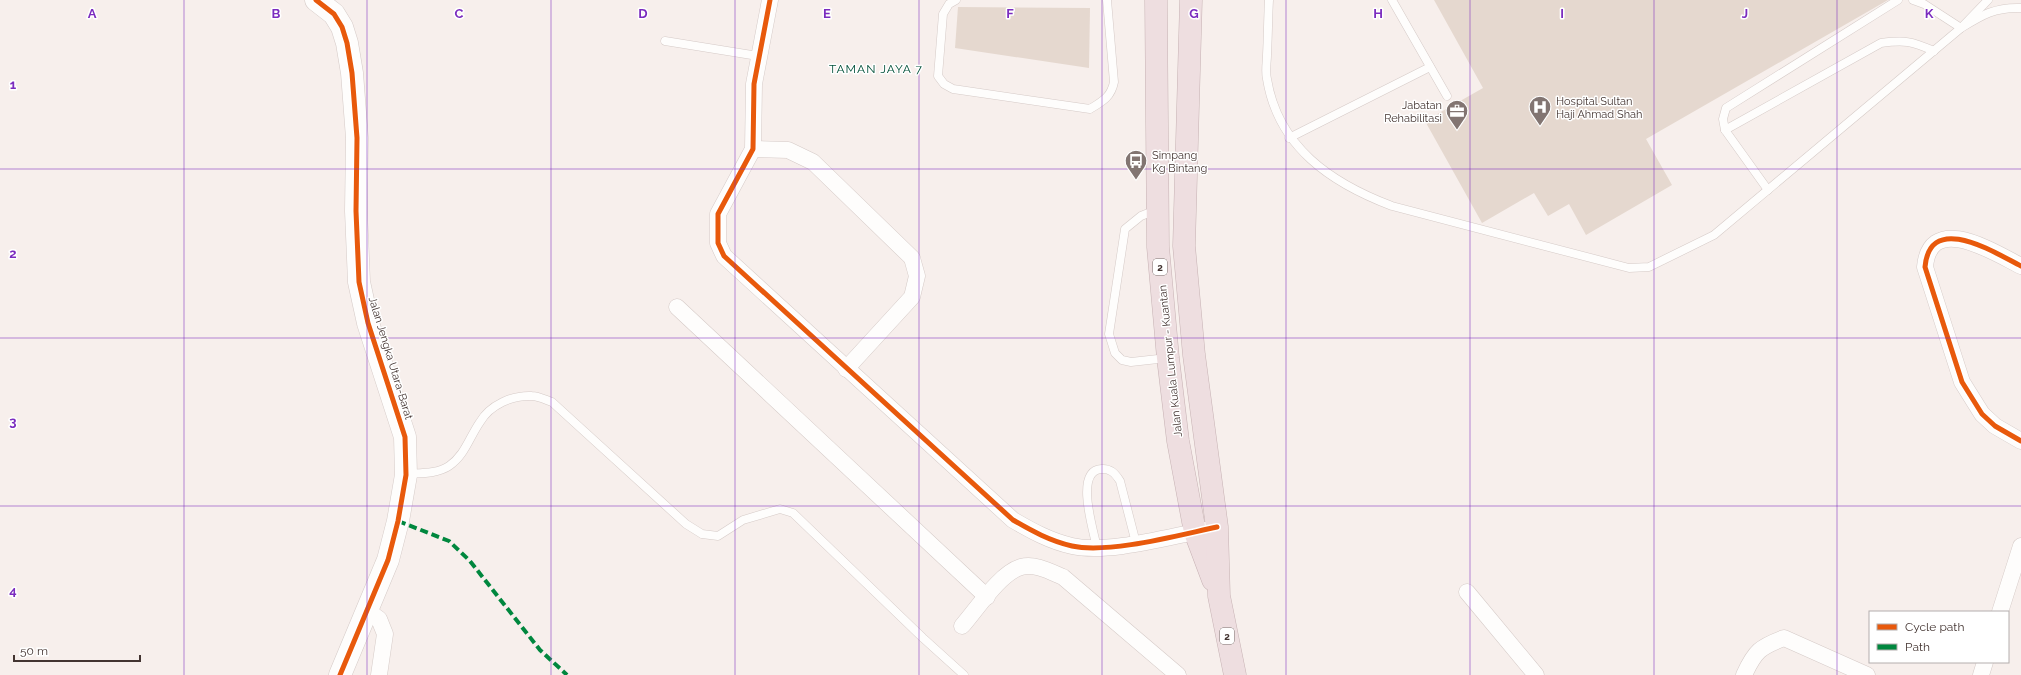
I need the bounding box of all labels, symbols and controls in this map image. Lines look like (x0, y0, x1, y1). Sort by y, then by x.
text: A (88, 6, 97, 21)
text: B (272, 6, 281, 21)
text: C (455, 6, 464, 21)
text: D (638, 6, 648, 21)
text: E (823, 6, 831, 21)
text: F (1006, 6, 1014, 21)
text: G (1189, 6, 1199, 21)
text: H (1373, 6, 1383, 21)
text: I (1560, 6, 1564, 21)
text: J (1742, 6, 1748, 21)
text: K (1925, 6, 1934, 21)
district label: TAMAN JAYA 7 (829, 62, 923, 76)
text: 1 (10, 77, 17, 92)
hospital icon: Hospital Sultan Haji Ahmad Shah (1527, 94, 1553, 127)
place label: Hospital Sultan Haji Ahmad Shah (1556, 95, 1643, 121)
office icon: Jabatan Rehabilitasi (1444, 98, 1470, 131)
place label: Jabatan Rehabilitasi (1384, 99, 1442, 125)
bus stop icon: Simpang Kg Bintang (1123, 148, 1149, 181)
place label: Simpang Kg Bintang (1152, 149, 1207, 175)
text: 2 (9, 246, 17, 261)
road number: 2 (1153, 259, 1167, 275)
street label: Jalan Kuala Lumpur - Kuantan (1156, 284, 1185, 438)
street label: Jalan Jengka Utara-Barat (366, 295, 416, 421)
text: 3 (9, 414, 17, 429)
text: 4 (9, 583, 17, 598)
legend (1869, 611, 2009, 663)
text: Cycle path (1905, 620, 1964, 634)
road number: 2 (1220, 628, 1234, 644)
scale bar (14, 637, 140, 663)
text: Path (1905, 640, 1930, 654)
text: 50 m (20, 644, 48, 658)

